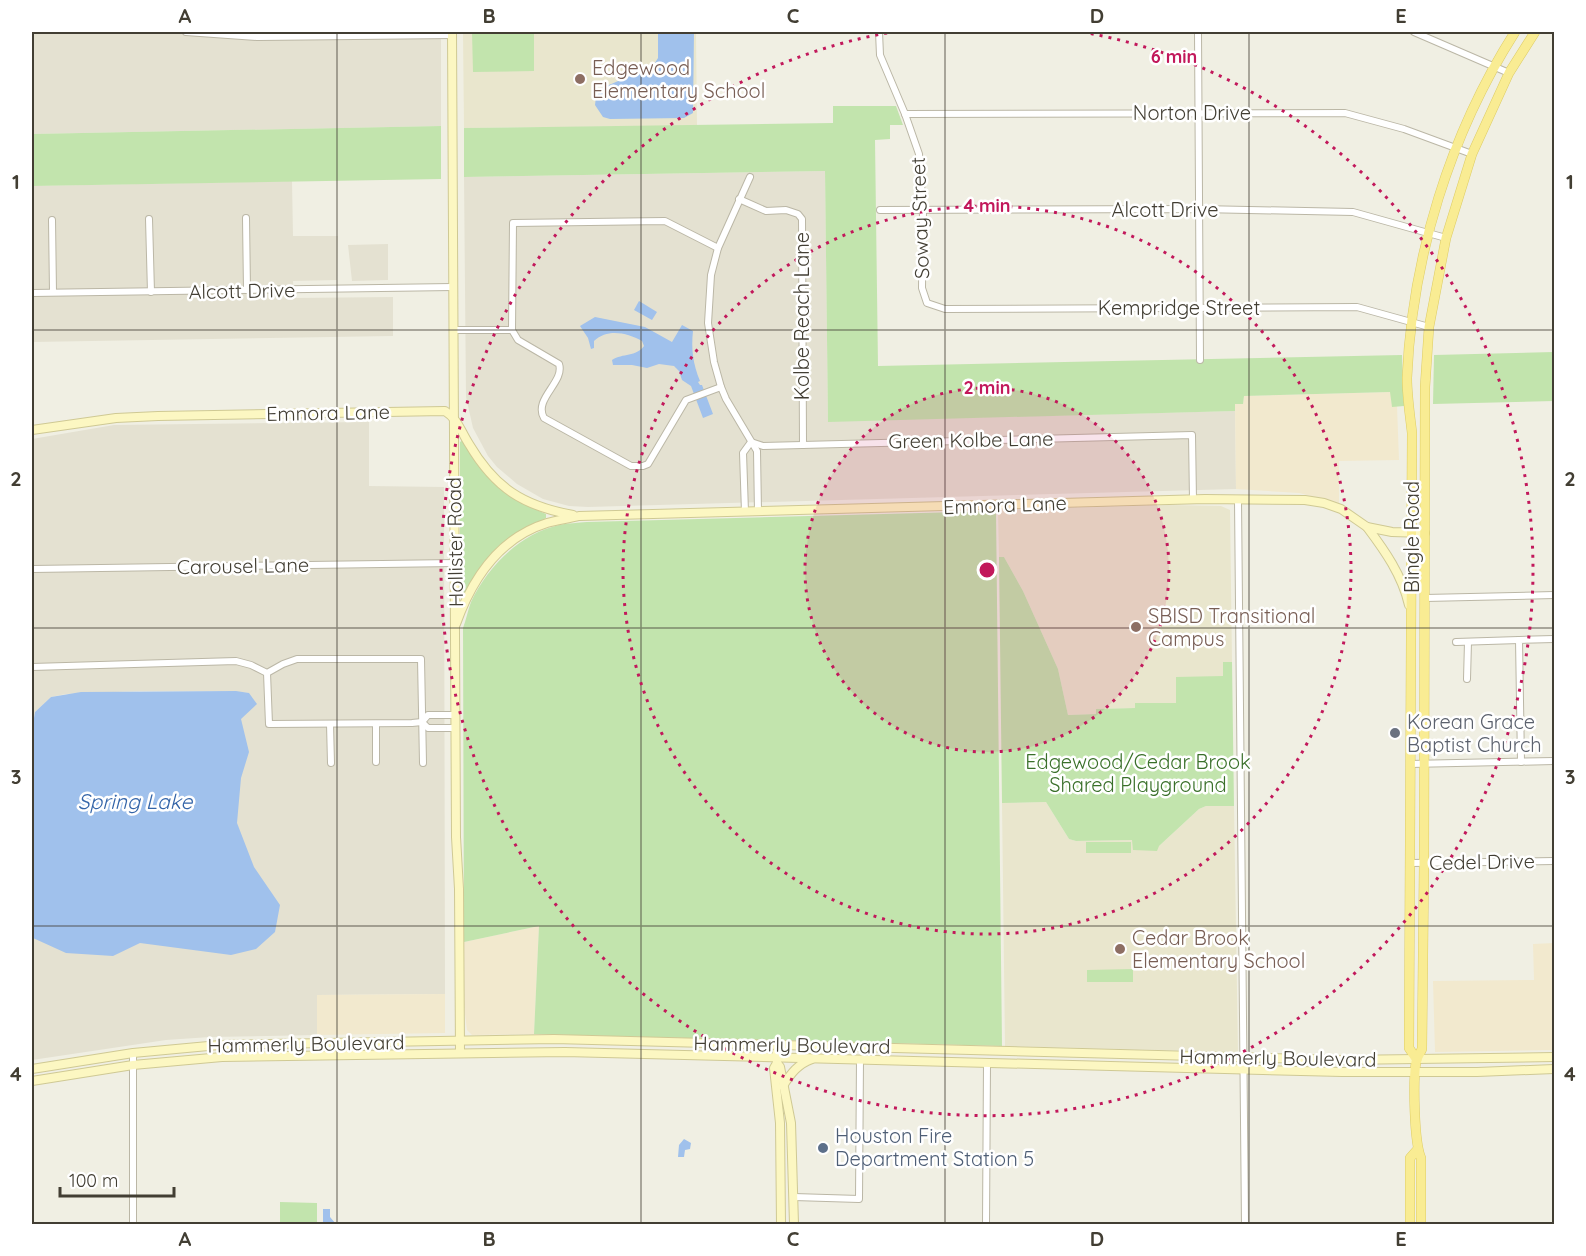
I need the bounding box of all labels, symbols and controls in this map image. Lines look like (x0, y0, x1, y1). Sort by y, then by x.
text: A (179, 3, 192, 28)
text: B (482, 3, 496, 28)
text: C (787, 3, 800, 28)
text: D (1090, 3, 1104, 28)
text: E (1395, 3, 1407, 28)
text: 6 min (1151, 45, 1197, 68)
place label: Edgewood Elementary School (592, 55, 765, 103)
marker: Edgewood Elementary School (573, 72, 587, 86)
street label: Norton Drive (1133, 100, 1251, 125)
street label: Soway Street (905, 156, 934, 279)
text: 1 (12, 169, 20, 194)
text: 1 (1566, 169, 1574, 194)
text: 4 min (963, 194, 1011, 217)
street label: Alcott Drive (1112, 197, 1218, 222)
street label: Kolbe Reach Lane (789, 232, 814, 400)
street label: Alcott Drive (188, 277, 296, 304)
street label: Kempridge Street (1098, 295, 1260, 320)
text: 2 min (964, 376, 1010, 399)
street label: Emnora Lane (266, 399, 390, 426)
street label: Green Kolbe Lane (888, 426, 1054, 453)
text: 2 (10, 466, 22, 491)
text: 2 (1564, 466, 1576, 491)
street label: Hollister Road (441, 477, 468, 607)
street label: Bingle Road (1399, 481, 1424, 593)
street label: Emnora Lane (943, 490, 1067, 519)
street label: Carousel Lane (177, 552, 309, 579)
centre of rings (977, 560, 997, 580)
place label: SBISD Transitional Campus (1148, 603, 1315, 651)
marker: SBISD Transitional Campus (1129, 620, 1143, 634)
place label: Korean Grace Baptist Church (1407, 709, 1542, 757)
marker: Korean Grace Baptist Church (1388, 726, 1402, 740)
park label: Edgewood/Cedar Brook Shared Playground (1025, 749, 1251, 797)
text: 3 (11, 764, 21, 789)
text: 3 (1565, 764, 1575, 789)
water label: Spring Lake (78, 788, 193, 814)
street label: Cedel Drive (1429, 848, 1535, 875)
place label: Cedar Brook Elementary School (1132, 925, 1305, 973)
marker: Cedar Brook Elementary School (1113, 942, 1127, 956)
street label: Hammerly Boulevard (207, 1029, 405, 1058)
street label: Hammerly Boulevard (693, 1030, 891, 1059)
street label: Hammerly Boulevard (1179, 1043, 1377, 1072)
text: 4 (10, 1061, 22, 1086)
text: 4 (1564, 1061, 1576, 1086)
place label: Houston Fire Department Station 5 (835, 1123, 1034, 1171)
marker: Houston Fire Department Station 5 (816, 1141, 830, 1155)
scale bar (60, 1160, 174, 1198)
text: 100 m (69, 1169, 118, 1192)
text: A (179, 1226, 192, 1251)
text: B (482, 1226, 496, 1251)
text: C (787, 1226, 800, 1251)
text: D (1090, 1226, 1104, 1251)
text: E (1395, 1226, 1407, 1251)

